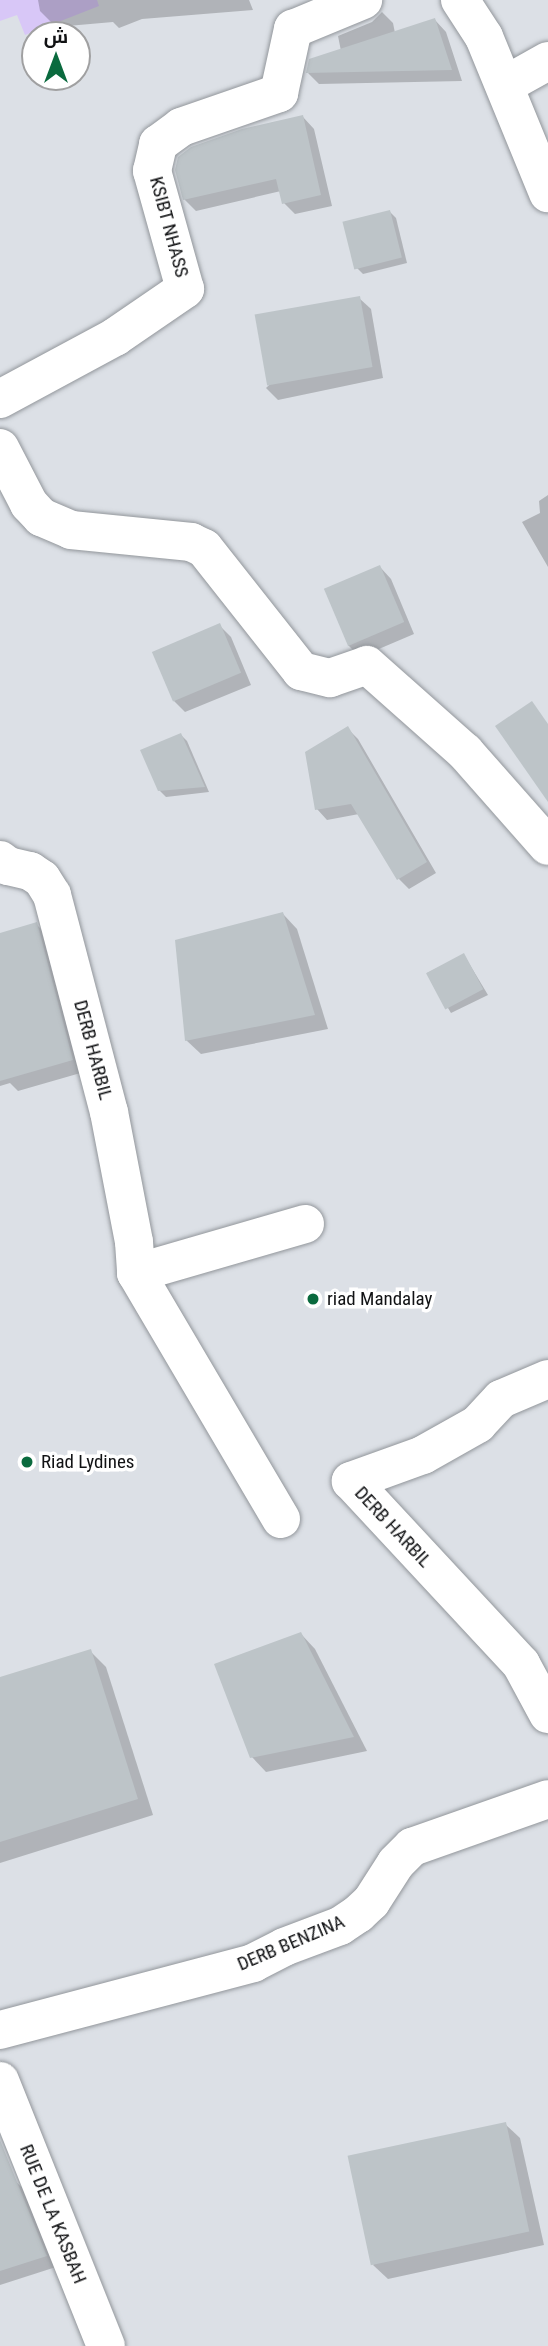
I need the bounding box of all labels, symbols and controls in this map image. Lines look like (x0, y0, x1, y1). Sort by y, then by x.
north arrow (21, 21, 91, 91)
text: ش (44, 25, 68, 48)
street label: KSIBT NHASS (145, 174, 193, 280)
street label: DERB HARBIL (69, 998, 117, 1102)
place label: riad Mandalay (327, 1288, 432, 1310)
marker: riad Mandalay (305, 1291, 321, 1307)
place label: Riad Lydines (41, 1451, 134, 1473)
marker: Riad Lydines (19, 1454, 35, 1470)
street label: DERB HARBIL (350, 1482, 436, 1572)
street label: DERB BENZINA (234, 1910, 348, 1976)
street label: RUE DE LA KASBAH (15, 2141, 91, 2287)

